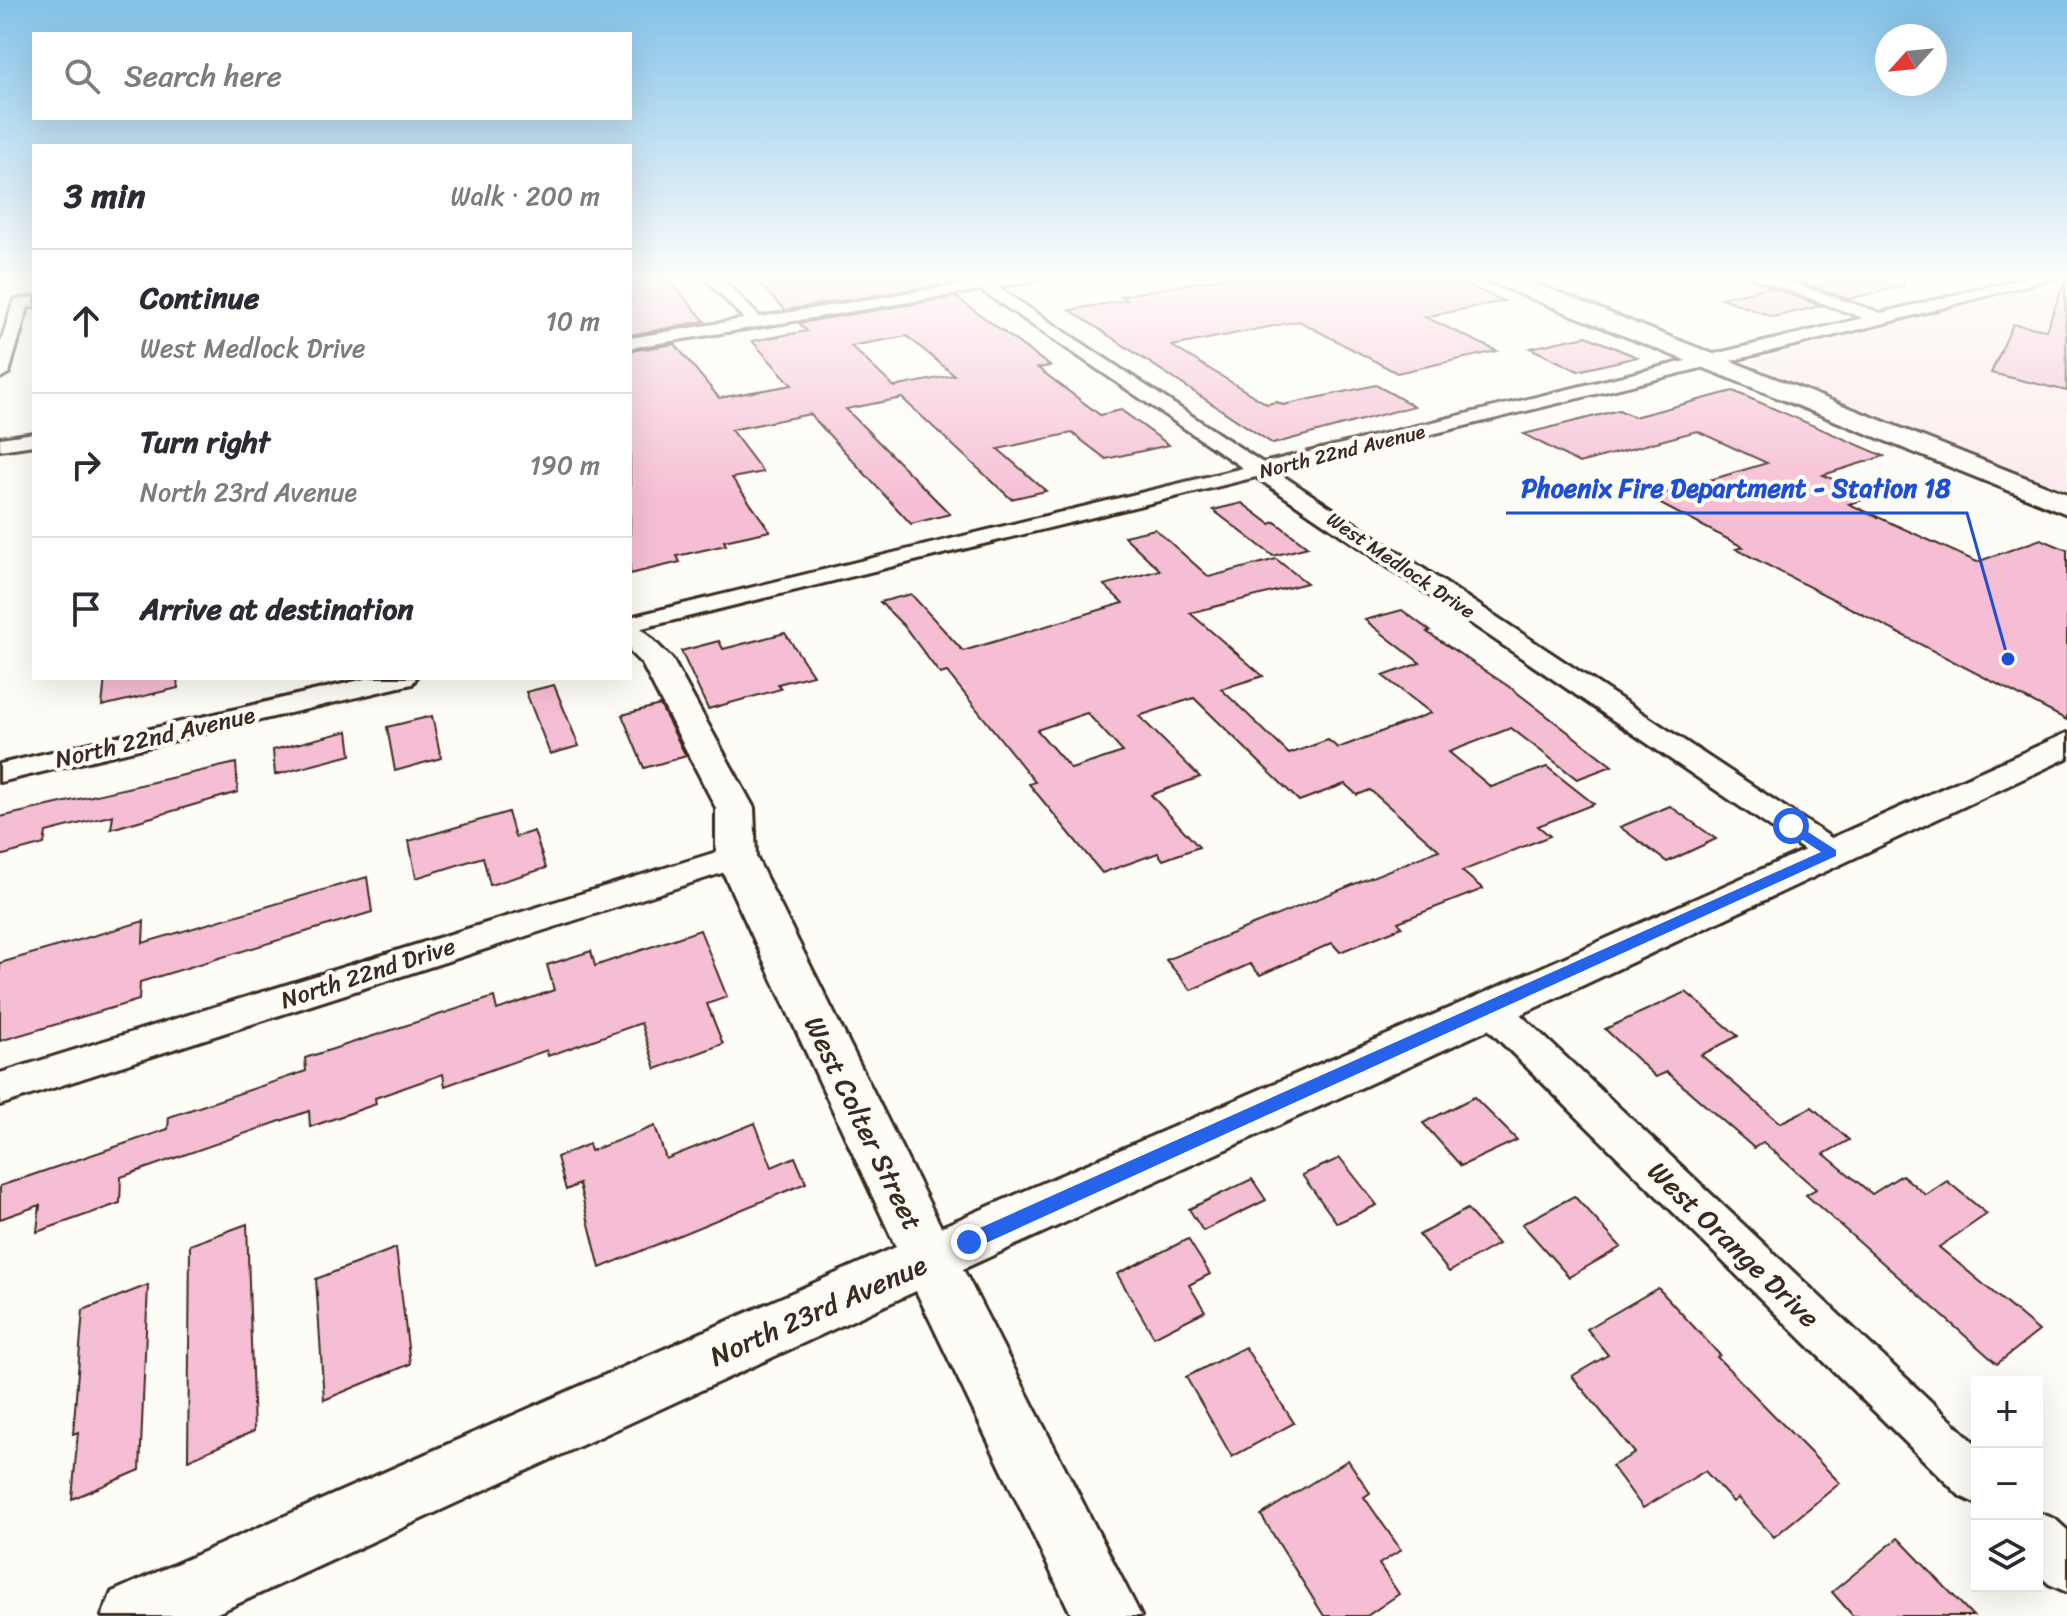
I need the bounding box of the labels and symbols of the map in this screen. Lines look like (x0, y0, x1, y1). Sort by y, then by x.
north arrow (1875, 24, 1947, 96)
street label: North 22nd Avenue (1255, 414, 1429, 489)
callout: Phoenix Fire Department - Station 18 (1506, 463, 1967, 513)
text: Phoenix Fire Department - Station 18 (1521, 465, 1951, 511)
street label: West Medlock Drive (1319, 502, 1482, 628)
street label: North 22nd Avenue (51, 693, 260, 780)
route start (1773, 808, 1809, 844)
street label: North 22nd Drive (275, 925, 461, 1021)
street label: West Colter Street (790, 1007, 937, 1239)
street label: West Orange Drive (1636, 1148, 1832, 1340)
route end (951, 1224, 987, 1260)
street label: North 23rd Avenue (701, 1241, 935, 1380)

